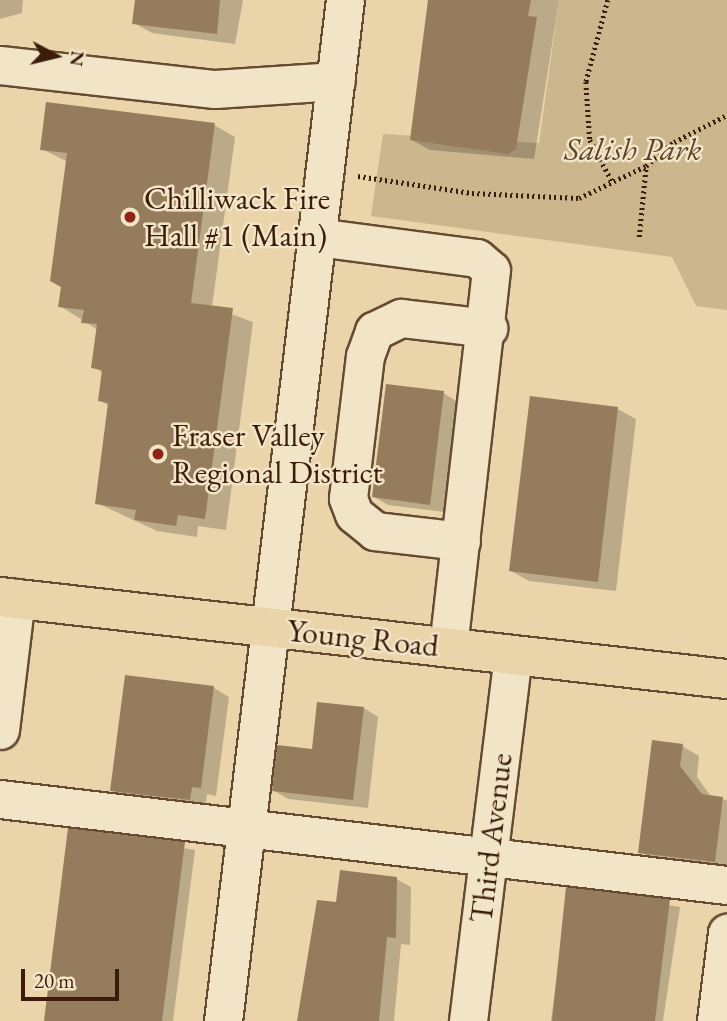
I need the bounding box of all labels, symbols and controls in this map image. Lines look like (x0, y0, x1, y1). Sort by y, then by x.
north arrow (21, 21, 91, 91)
text: N (64, 49, 91, 68)
park label: Salish Park (564, 130, 702, 168)
place label: Chilliwack Fire Hall #1 (Main) (144, 180, 330, 255)
marker: Chilliwack Fire Hall #1 (Main) (122, 209, 138, 225)
place label: Fraser Valley Regional District (172, 417, 383, 492)
marker: Fraser Valley Regional District (150, 446, 166, 462)
street label: Young Road (285, 611, 441, 665)
street label: Third Avenue (462, 751, 520, 925)
scale bar (24, 954, 122, 998)
text: 20 m (34, 967, 75, 994)

